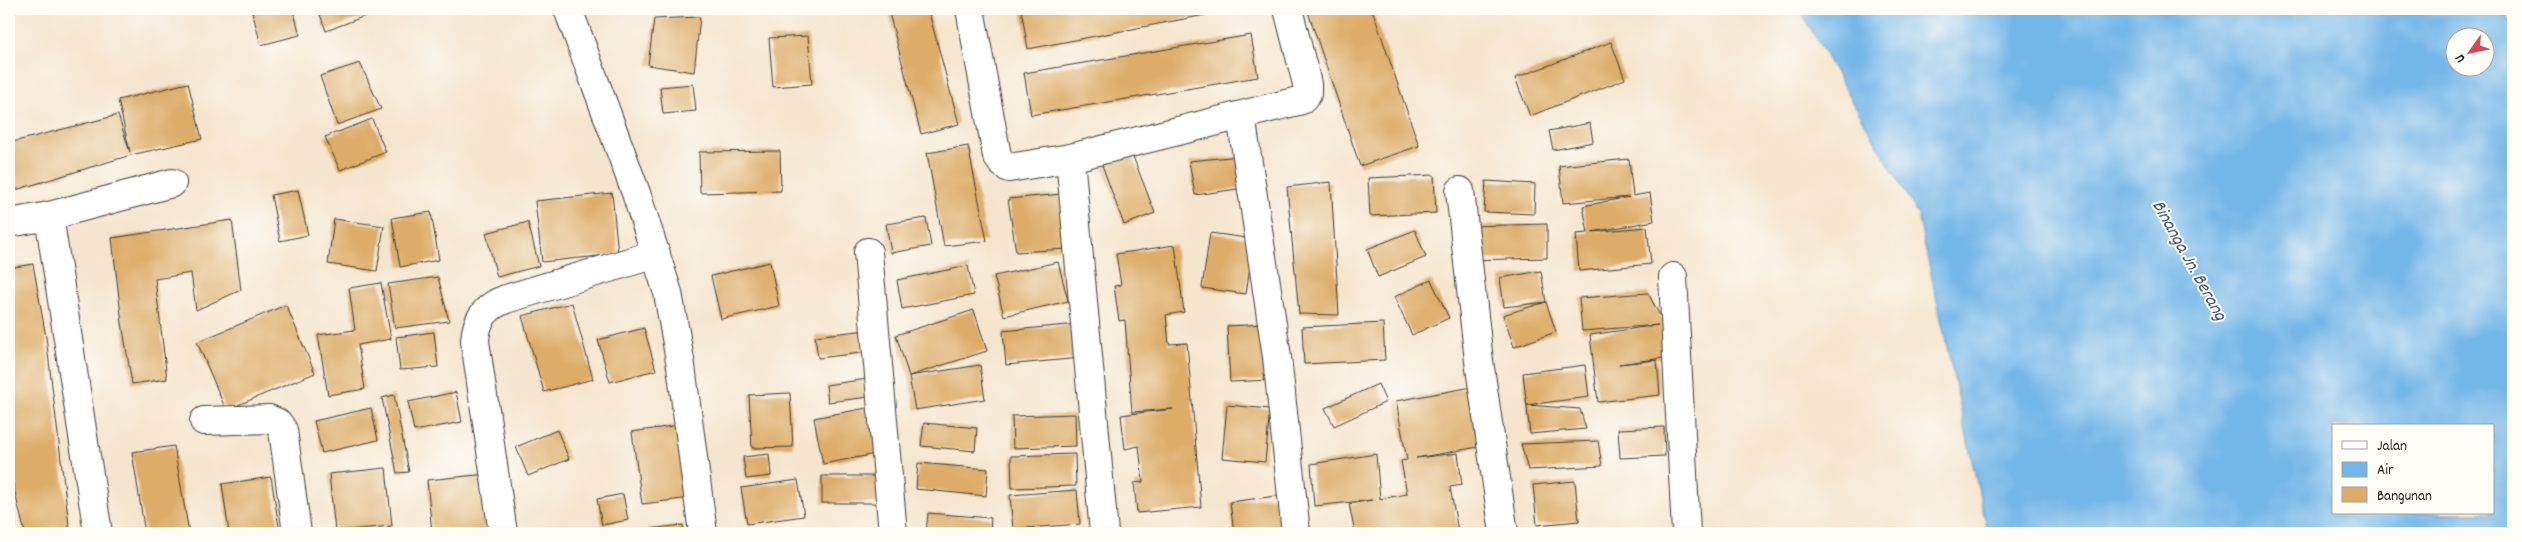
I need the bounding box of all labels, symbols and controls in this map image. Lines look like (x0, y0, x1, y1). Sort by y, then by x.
north arrow (2444, 28, 2494, 78)
text: U (2450, 50, 2471, 66)
water label: Binanga Jn. Berang (2144, 196, 2233, 327)
legend (2332, 424, 2494, 514)
text: Jalan (2377, 436, 2407, 458)
text: Air (2377, 460, 2394, 482)
text: Bangunan (2377, 486, 2432, 508)

